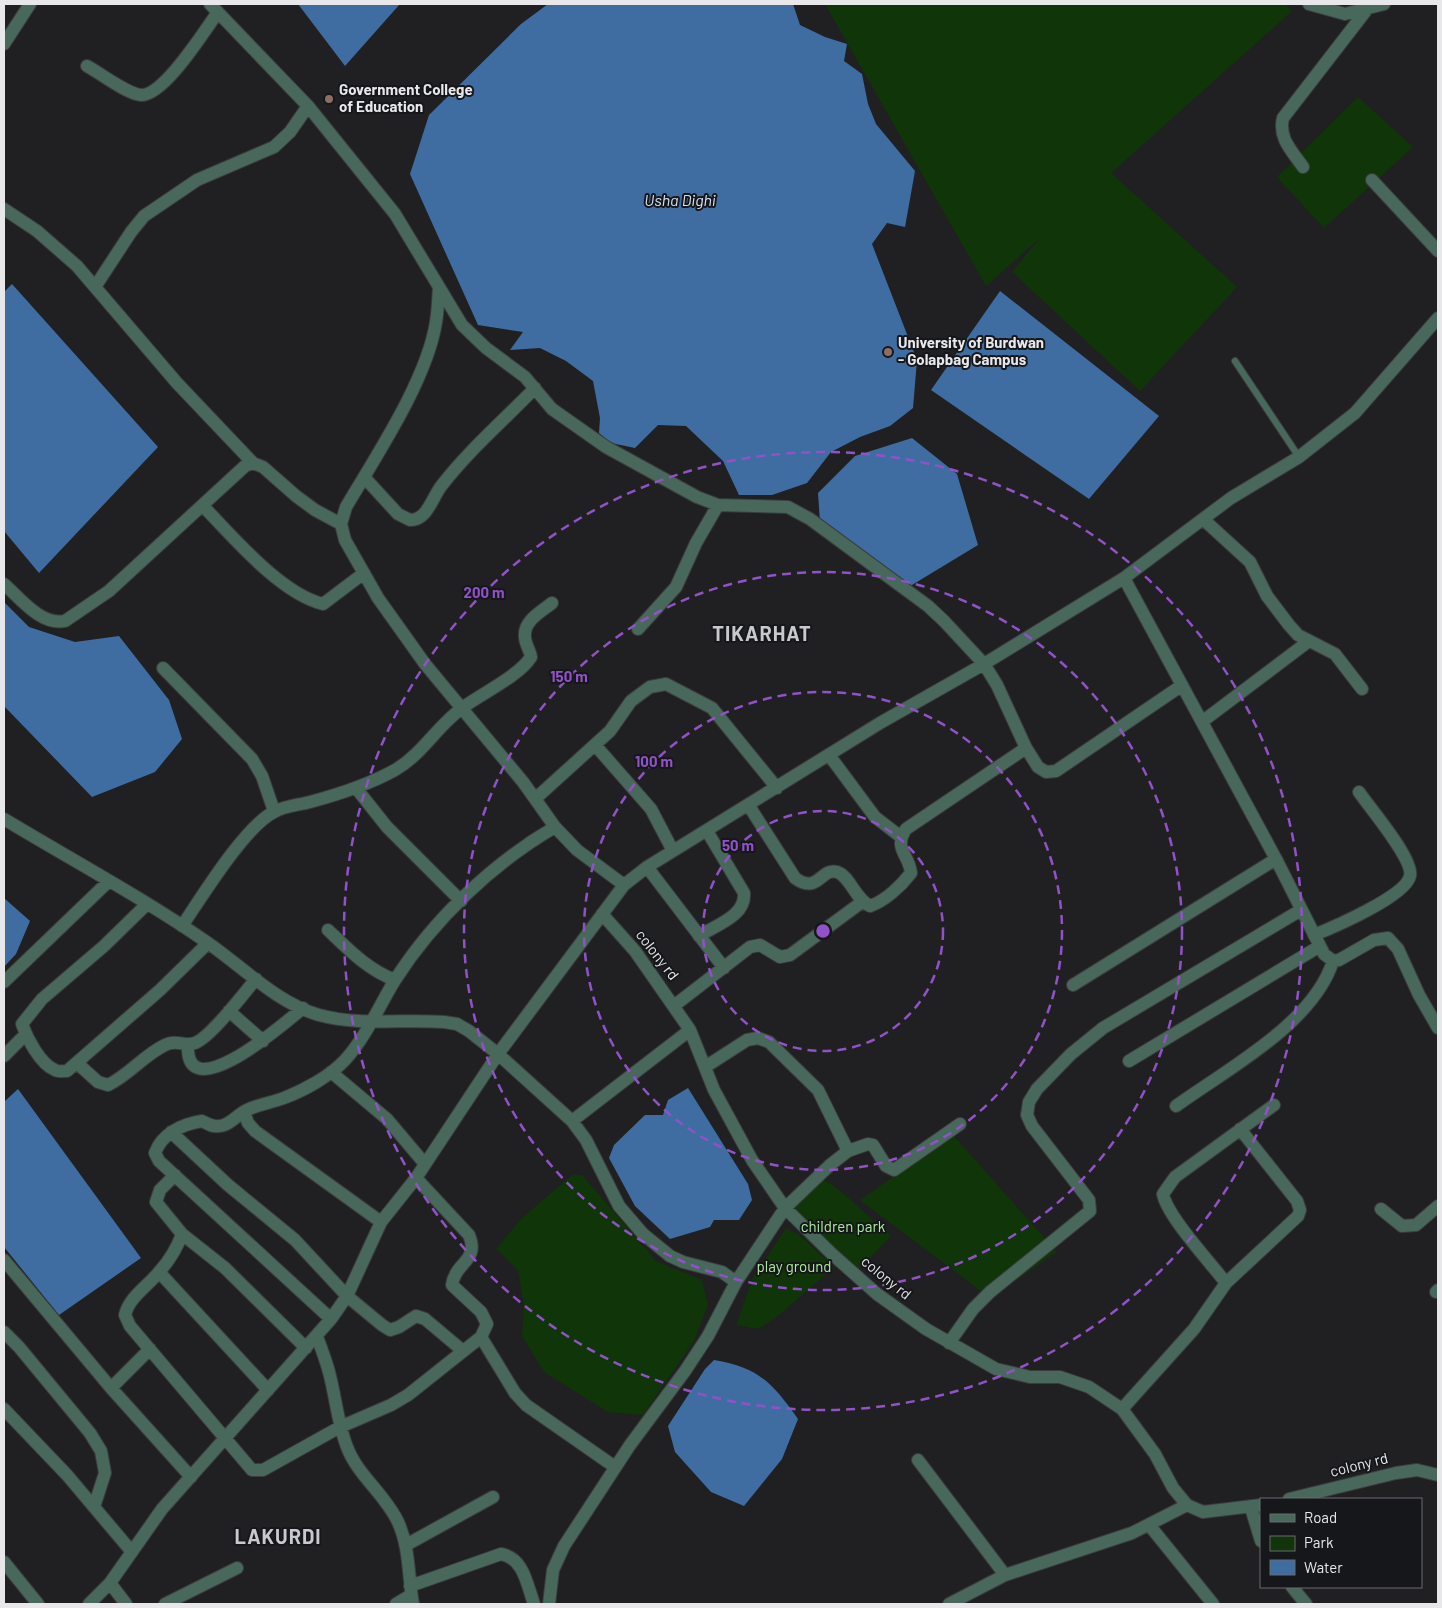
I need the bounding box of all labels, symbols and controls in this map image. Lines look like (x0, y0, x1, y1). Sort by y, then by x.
place label: Government College of Education (339, 80, 473, 115)
marker: Government College of Education (323, 93, 335, 105)
water label: Usha Dighi (644, 190, 716, 209)
place label: University of Burdwan - Golapbag Campus (898, 333, 1044, 368)
marker: University of Burdwan - Golapbag Campus (882, 346, 894, 358)
text: 200 m (463, 583, 505, 601)
district label: TIKARHAT (712, 621, 812, 645)
text: 150 m (550, 667, 588, 685)
text: 100 m (635, 752, 673, 770)
text: 50 m (722, 836, 754, 854)
centre of rings (814, 922, 832, 940)
street label: colony rd (633, 926, 683, 983)
park label: children park (801, 1217, 886, 1235)
street label: colony rd (858, 1252, 915, 1303)
park label: play ground (756, 1257, 832, 1275)
street label: colony rd (1328, 1448, 1390, 1480)
legend (1260, 1498, 1422, 1588)
text: Road (1304, 1508, 1337, 1526)
district label: LAKURDI (234, 1524, 322, 1548)
text: Park (1304, 1533, 1334, 1551)
text: Water (1304, 1558, 1343, 1576)

